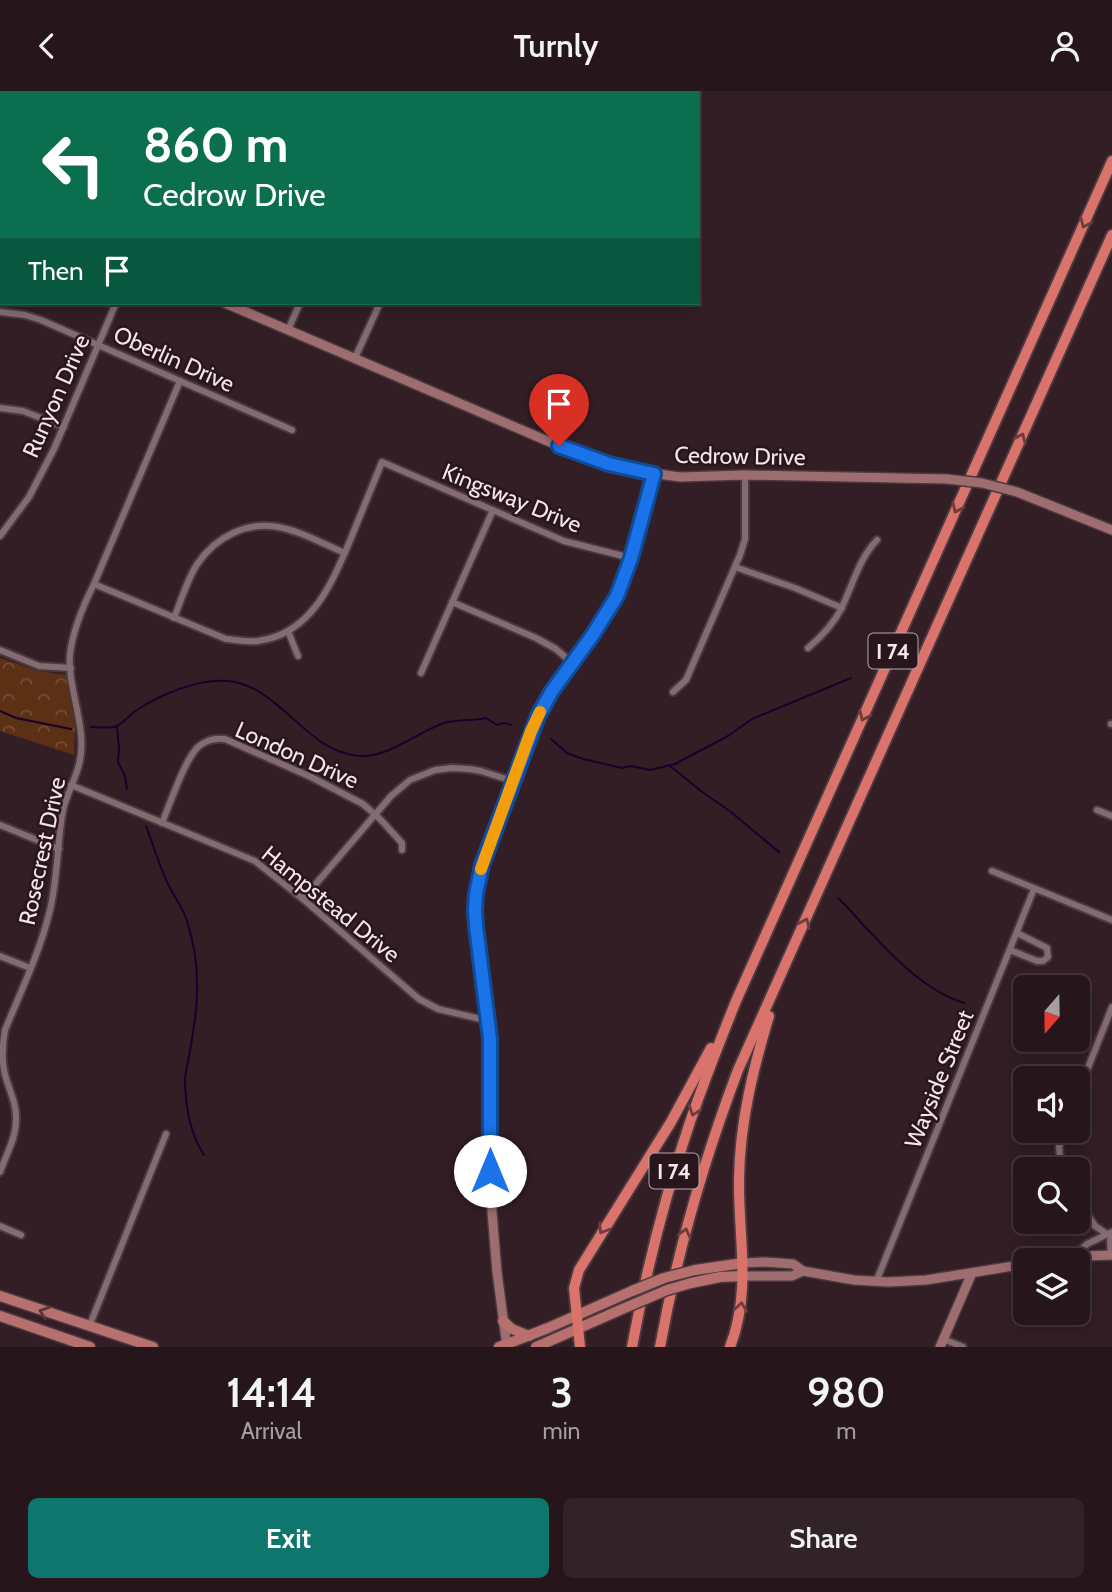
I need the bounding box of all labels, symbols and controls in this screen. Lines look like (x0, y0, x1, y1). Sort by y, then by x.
text: Turnly (513, 26, 599, 65)
icon: back (28, 27, 66, 65)
icon: person (1046, 27, 1084, 65)
text: 860 m (143, 115, 288, 174)
icon: left (28, 119, 119, 210)
text: Cedrow Drive (143, 175, 326, 214)
one-way arrow (1079, 216, 1093, 228)
icon: arrive (98, 252, 136, 290)
text: Then (28, 255, 84, 287)
street label: Oberlin Drive (109, 320, 239, 398)
street label: Runyon Drive (16, 330, 96, 462)
pin (529, 374, 589, 446)
icon: arrive (540, 385, 578, 423)
one-way arrow (1013, 433, 1027, 445)
street label: Cedrow Drive (674, 441, 806, 471)
street label: Kingsway Drive (438, 457, 586, 539)
one-way arrow (951, 501, 965, 514)
road number: I 74 (868, 633, 917, 669)
one-way arrow (858, 709, 872, 721)
street label: London Drive (231, 715, 363, 795)
street label: Rosecrest Drive (13, 774, 71, 928)
street label: Hampstead Drive (256, 840, 406, 968)
one-way arrow (797, 918, 811, 930)
north arrow (1013, 975, 1090, 1052)
map controls (1013, 975, 1090, 1325)
street label: Wayside Street (899, 1006, 979, 1152)
button: sound (1013, 1066, 1090, 1143)
one-way arrow (688, 1104, 702, 1116)
position arrow (453, 1134, 527, 1208)
road number: I 74 (650, 1153, 698, 1189)
button: search (1013, 1157, 1090, 1234)
one-way arrow (599, 1222, 612, 1235)
one-way arrow (677, 1227, 691, 1239)
button: layers (1013, 1248, 1090, 1325)
one-way arrow (733, 1301, 748, 1313)
one-way arrow (39, 1306, 51, 1320)
text: 14:14 (226, 1366, 316, 1418)
text: 3 (550, 1366, 573, 1418)
text: 980 (807, 1366, 886, 1418)
text: Arrival (241, 1417, 302, 1445)
text: min (543, 1417, 580, 1445)
text: m (836, 1417, 856, 1445)
button: Exit (28, 1498, 549, 1578)
button: Share (563, 1498, 1084, 1578)

